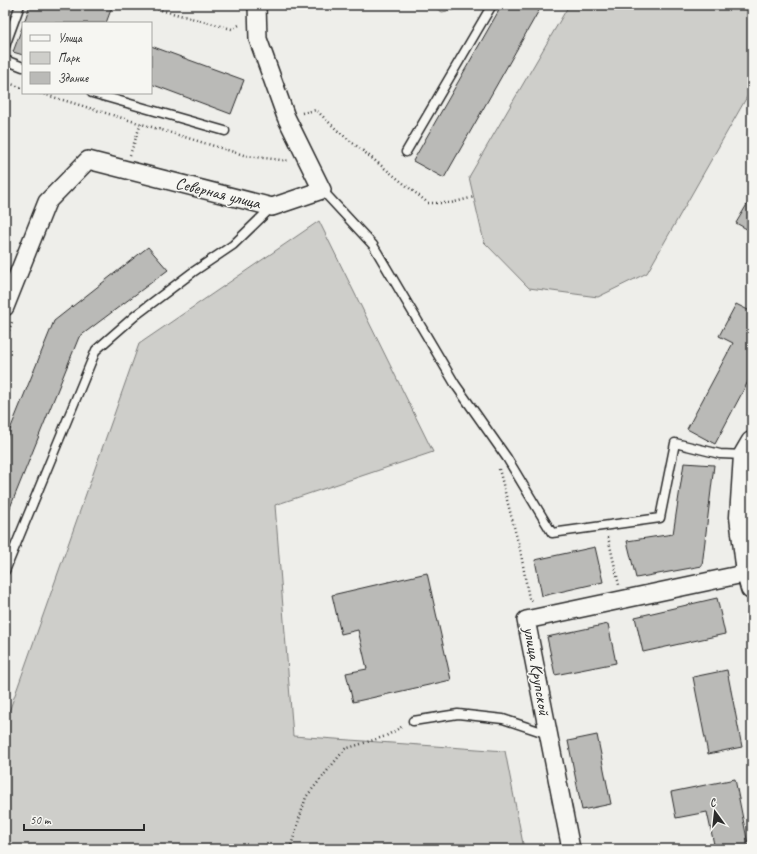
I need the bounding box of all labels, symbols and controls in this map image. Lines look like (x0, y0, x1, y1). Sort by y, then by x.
legend (22, 22, 152, 94)
text: Улица (58, 30, 83, 46)
text: Парк (58, 50, 81, 66)
text: Здание (58, 70, 89, 86)
street label: Северная улица (173, 172, 264, 214)
street label: улица Крупской (519, 624, 555, 718)
north arrow (695, 792, 735, 832)
text: С (708, 794, 718, 810)
scale bar (24, 806, 144, 832)
text: 50 m (30, 812, 52, 828)

